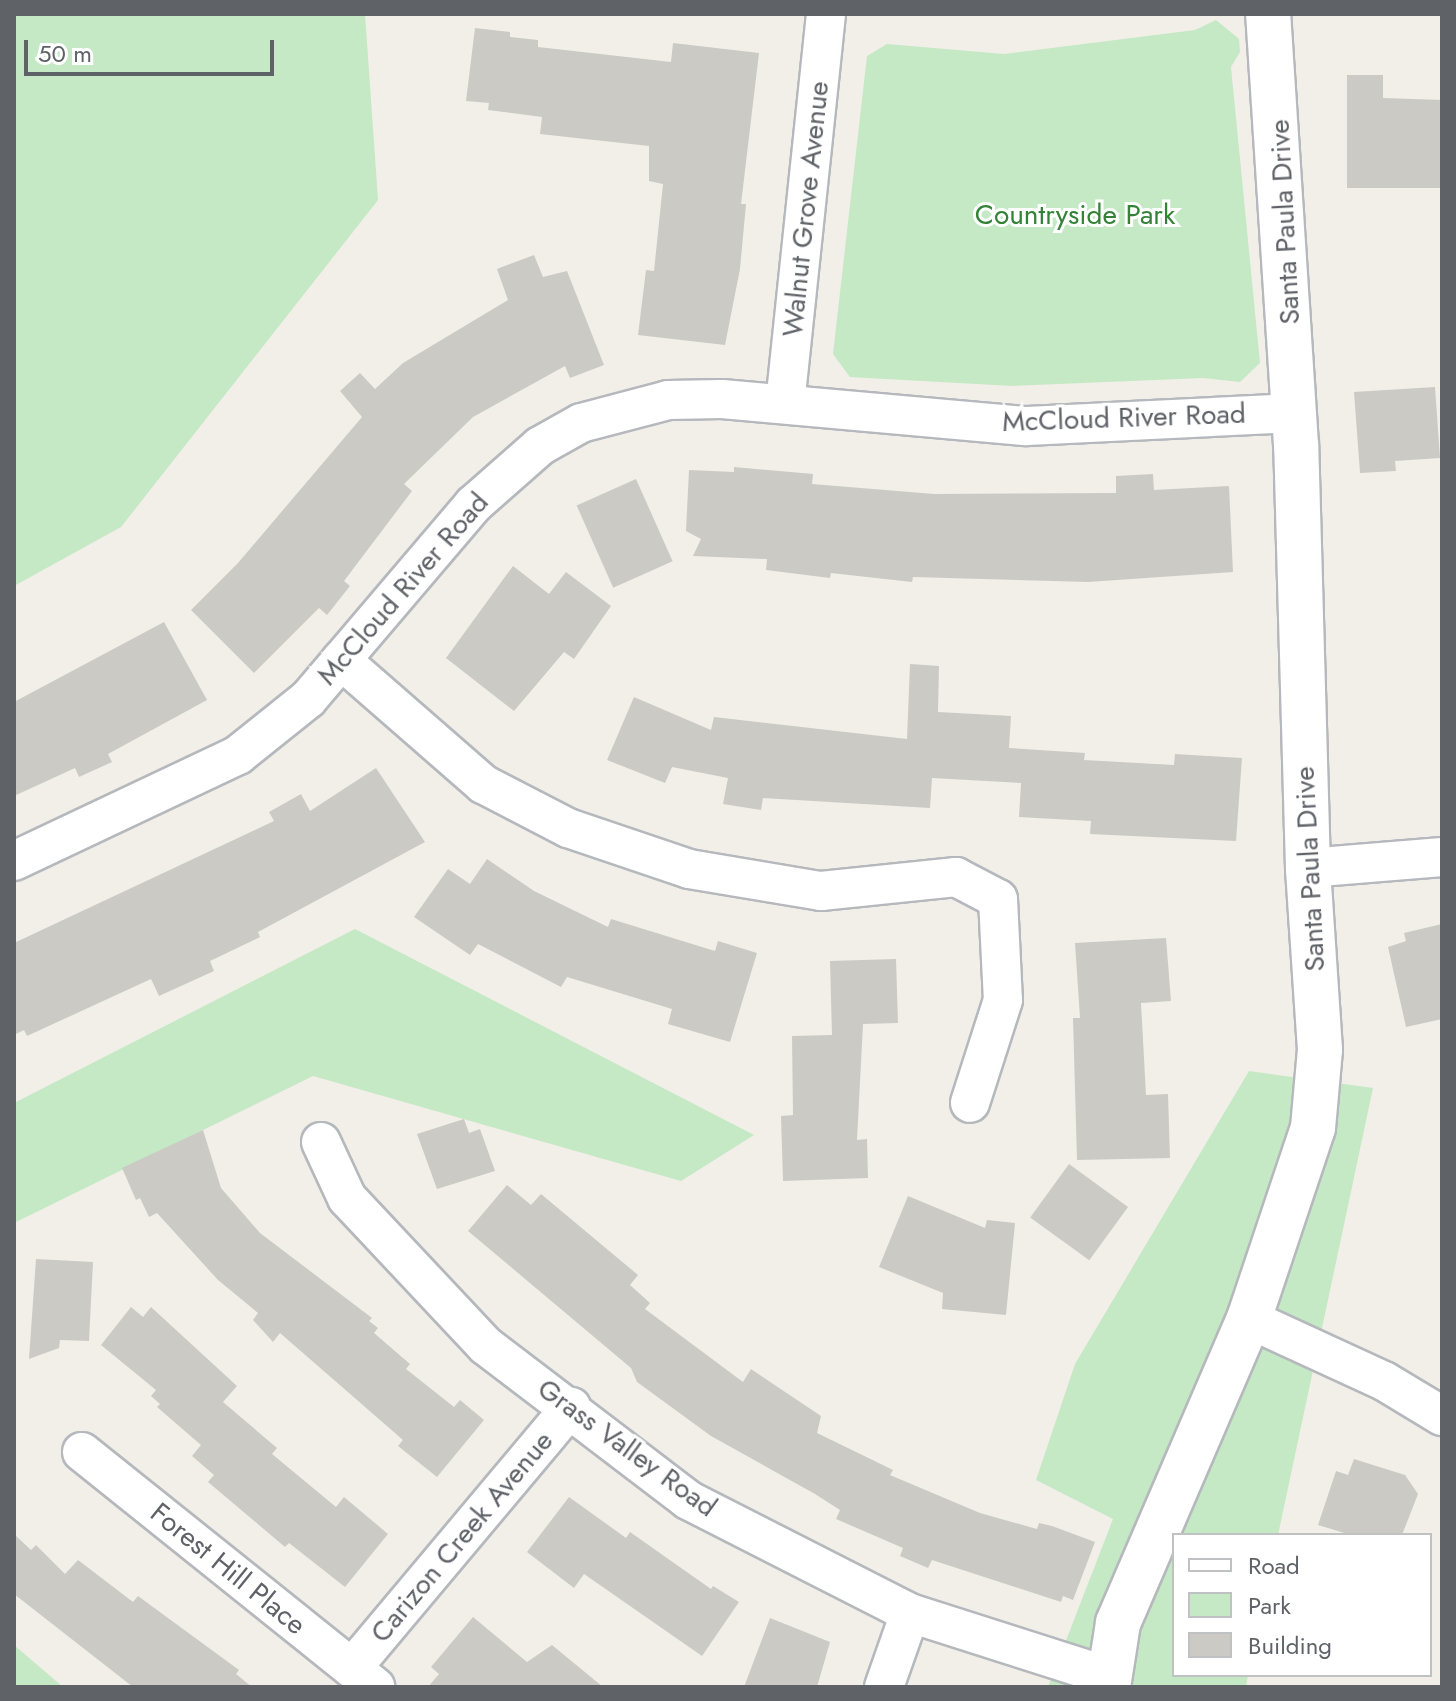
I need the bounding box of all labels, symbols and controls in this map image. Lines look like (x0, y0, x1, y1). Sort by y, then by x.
scale bar (28, 24, 278, 74)
text: 50 m (38, 36, 92, 71)
street label: Walnut Grove Avenue (776, 79, 836, 339)
street label: Santa Paula Drive (1263, 119, 1307, 325)
park label: Countryside Park (975, 198, 1175, 232)
street label: McCloud River Road (1002, 397, 1246, 439)
street label: McCloud River Road (310, 486, 496, 692)
street label: Santa Paula Drive (1288, 766, 1332, 972)
street label: Grass Valley Road (531, 1372, 723, 1524)
street label: Carizon Creek Avenue (364, 1424, 560, 1650)
street label: Forest Hill Place (144, 1496, 312, 1642)
legend (1172, 1533, 1432, 1677)
text: Road (1248, 1548, 1300, 1583)
text: Park (1248, 1588, 1291, 1623)
text: Building (1248, 1628, 1332, 1663)

